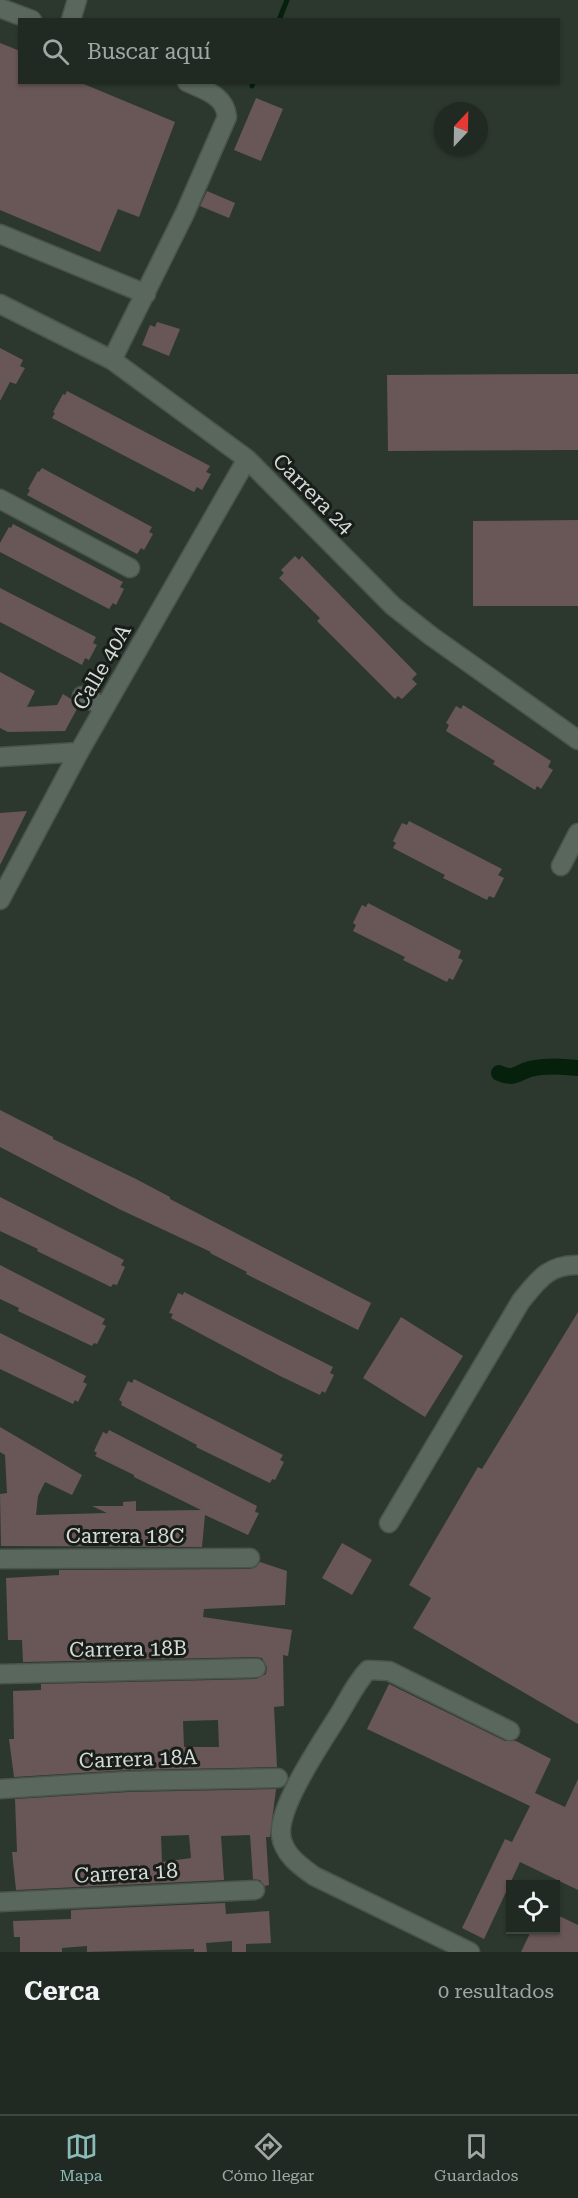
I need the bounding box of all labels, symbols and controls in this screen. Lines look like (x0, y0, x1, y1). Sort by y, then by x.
search box (18, 18, 560, 84)
icon: search (39, 35, 72, 68)
text: Buscar aquí (87, 39, 211, 64)
north arrow (434, 102, 488, 156)
street label: Carrera 24 (268, 449, 358, 539)
street label: Calle 40A (68, 620, 136, 714)
street label: Carrera 18C (66, 1524, 184, 1548)
street label: Carrera 18B (69, 1636, 187, 1662)
street label: Carrera 18A (78, 1745, 198, 1773)
street label: Carrera 18 (74, 1858, 178, 1888)
map controls (506, 1880, 560, 1934)
button: locate (506, 1880, 560, 1934)
text: Cerca (24, 1976, 100, 2006)
text: 0 resultados (438, 1979, 554, 2003)
tab: Mapa (60, 2130, 102, 2185)
tab: Cómo llegar (222, 2130, 314, 2185)
tab: Guardados (434, 2130, 518, 2185)

